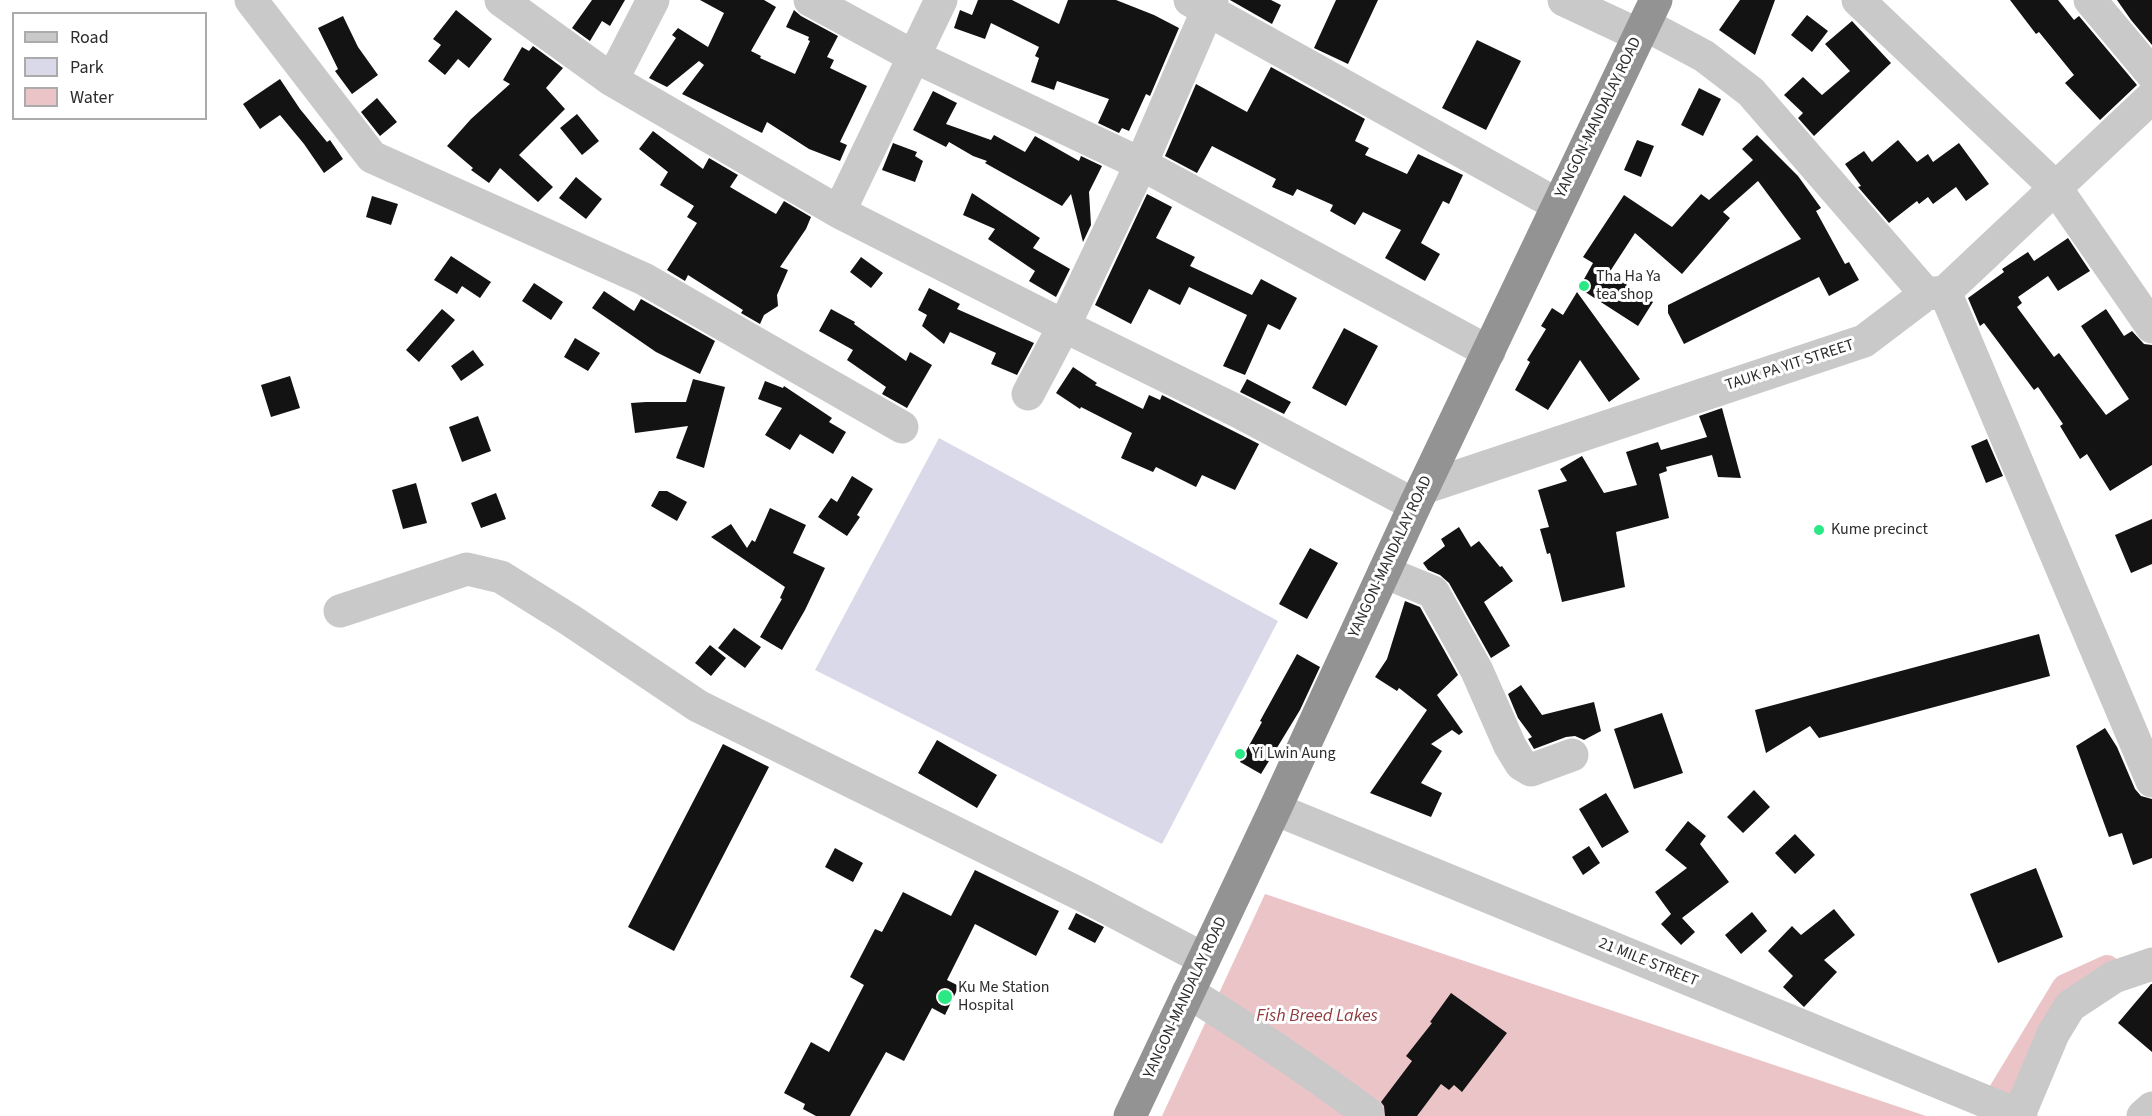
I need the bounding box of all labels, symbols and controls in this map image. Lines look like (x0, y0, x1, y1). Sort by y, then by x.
legend (12, 12, 207, 120)
text: Road (70, 25, 109, 50)
street label: YANGON-MANDALAY ROAD (1552, 34, 1646, 202)
text: Park (70, 55, 104, 80)
text: Water (70, 85, 114, 110)
place label: Tha Ha Ya tea shop (1596, 267, 1661, 305)
marker: Tha Ha Ya tea shop (1577, 279, 1591, 293)
street label: TAUK PA YIT STREET (1723, 336, 1857, 396)
street label: YANGON-MANDALAY ROAD (1345, 473, 1437, 641)
place label: Kume precinct (1831, 520, 1928, 540)
marker: Kume precinct (1812, 523, 1826, 537)
place label: Yi Lwin Aung (1252, 744, 1335, 764)
marker: Yi Lwin Aung (1233, 747, 1247, 761)
street label: YANGON-MANDALAY ROAD (1140, 914, 1232, 1082)
street label: 21 MILE STREET (1595, 934, 1701, 992)
place label: Ku Me Station Hospital (958, 978, 1050, 1016)
marker: Ku Me Station Hospital (936, 988, 954, 1006)
water label: Fish Breed Lakes (1256, 1006, 1378, 1028)

